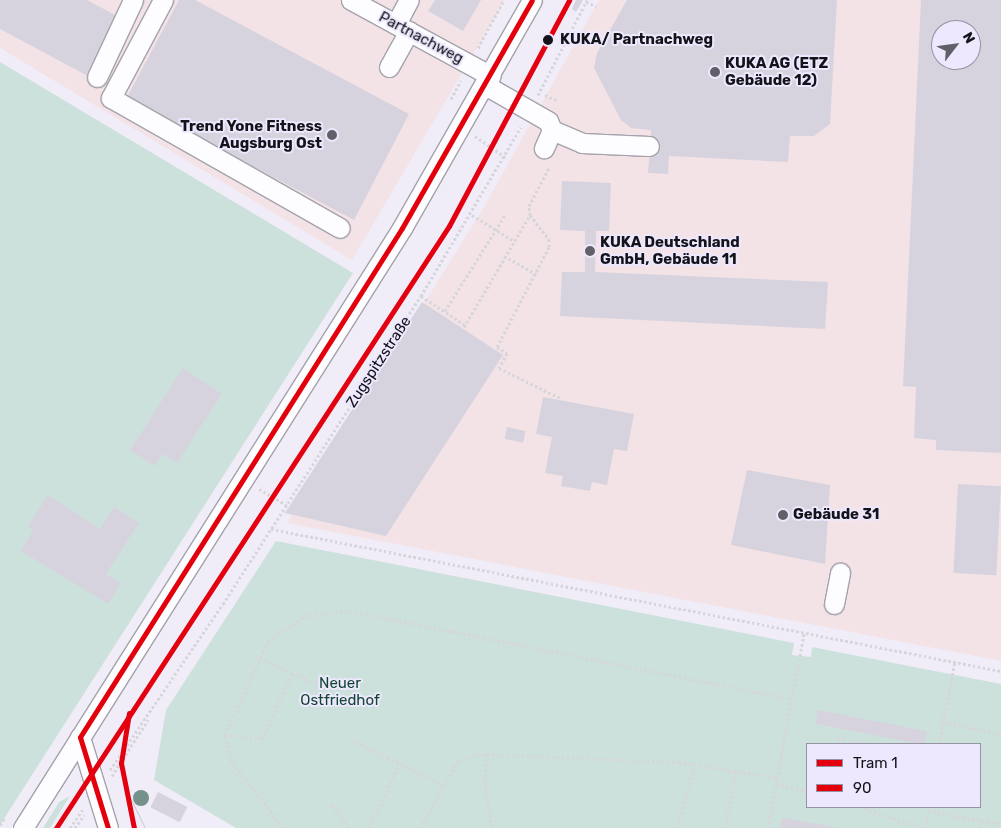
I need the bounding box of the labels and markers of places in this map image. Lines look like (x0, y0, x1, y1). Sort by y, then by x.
place label: KUKA/ Partnachweg (560, 31, 713, 49)
marker: KUKA/ Partnachweg (540, 32, 556, 48)
place label: KUKA AG (ETZ Gebäude 12) (725, 54, 829, 89)
marker: KUKA AG (ETZ Gebäude 12) (709, 66, 721, 78)
place label: Trend Yone Fitness Augsburg Ost (180, 117, 322, 152)
marker: Trend Yone Fitness Augsburg Ost (326, 129, 338, 141)
place label: KUKA Deutschland GmbH, Gebäude 11 (600, 233, 740, 268)
marker: KUKA Deutschland GmbH, Gebäude 11 (584, 245, 596, 257)
place label: Gebäude 31 (793, 506, 879, 524)
marker: Gebäude 31 (777, 509, 789, 521)

